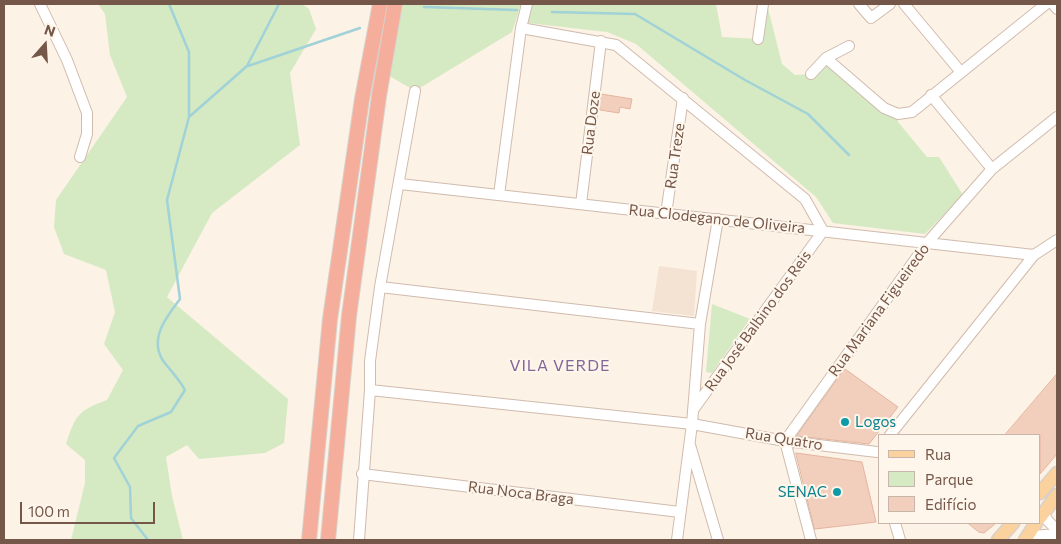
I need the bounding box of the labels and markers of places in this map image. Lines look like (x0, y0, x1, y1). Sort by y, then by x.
place label: Logos (855, 413, 896, 431)
marker: Logos (839, 416, 851, 428)
place label: SENAC (778, 483, 827, 501)
marker: SENAC (831, 486, 843, 498)

